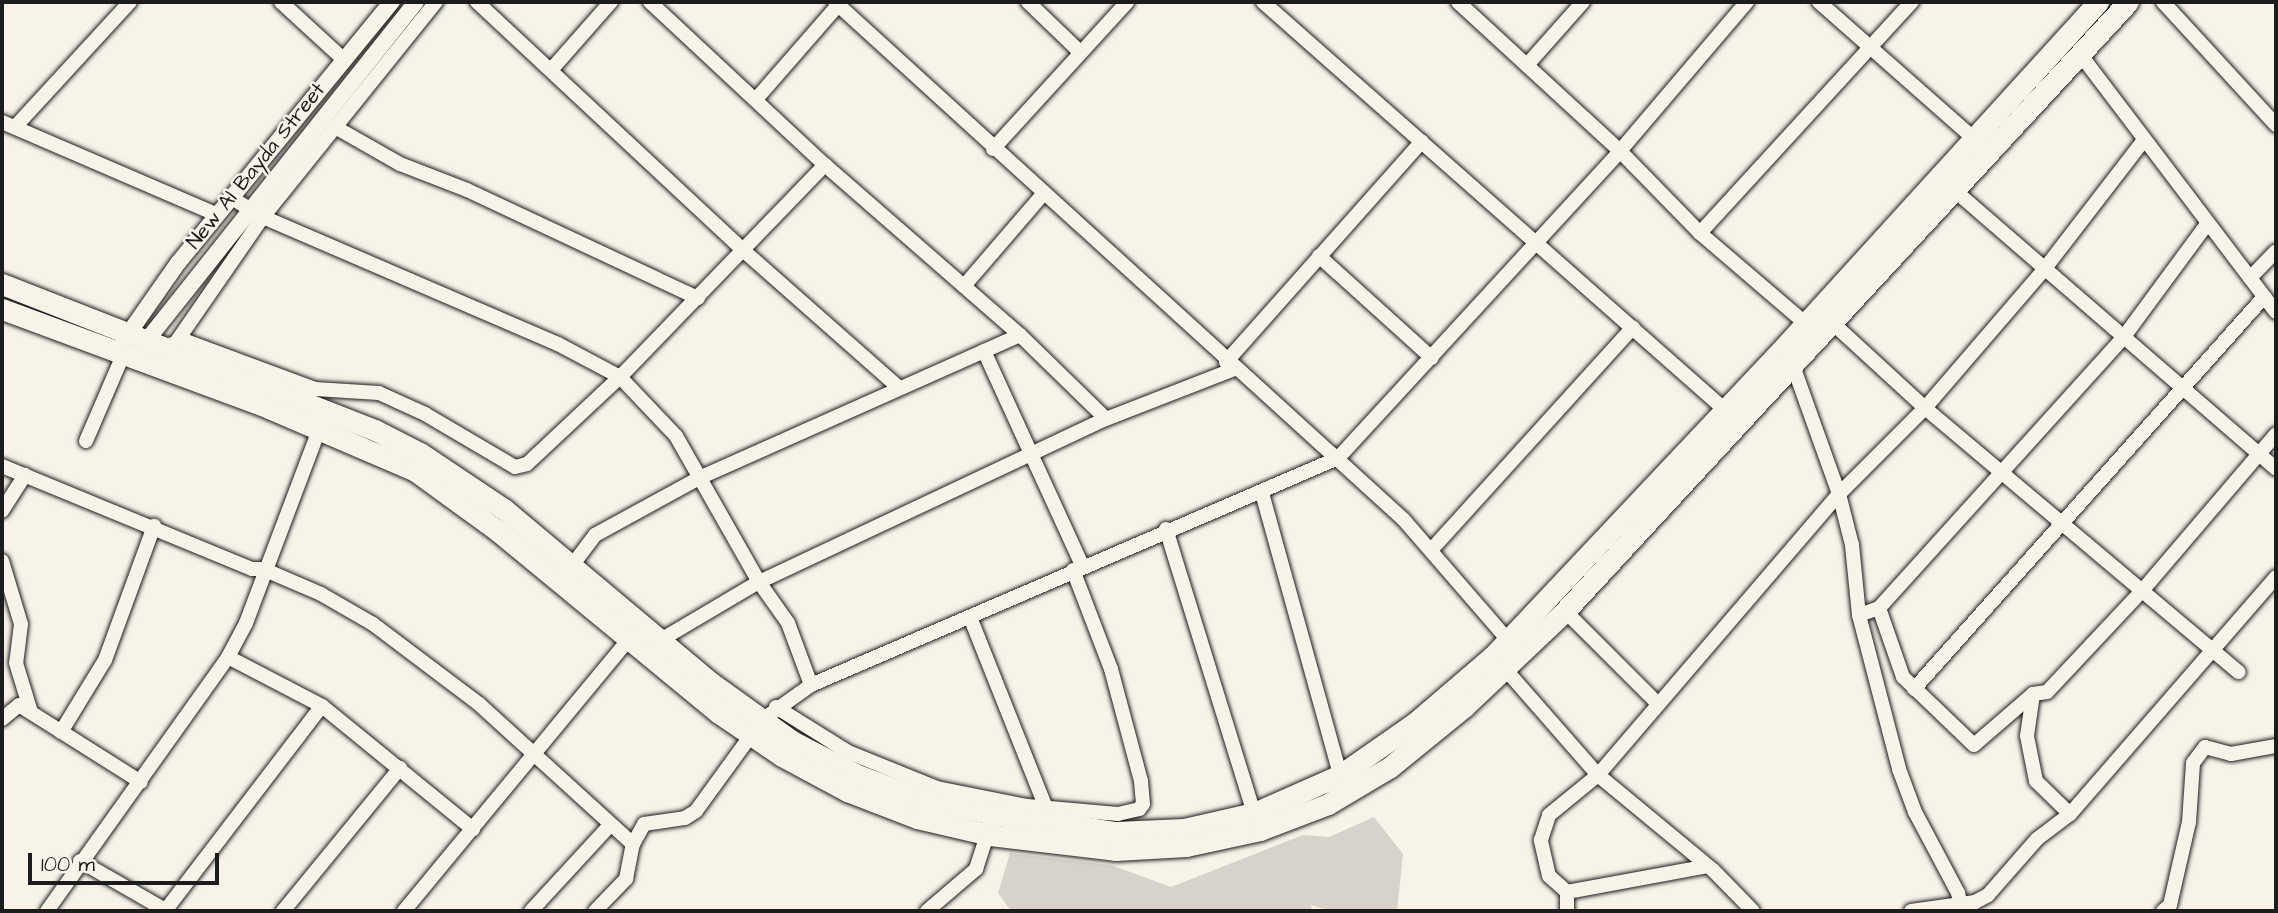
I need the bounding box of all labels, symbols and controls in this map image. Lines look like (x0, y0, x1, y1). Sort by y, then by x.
street label: New Al Bayda Street (181, 78, 331, 254)
scale bar (32, 839, 222, 883)
text: 100 m (41, 850, 95, 879)

